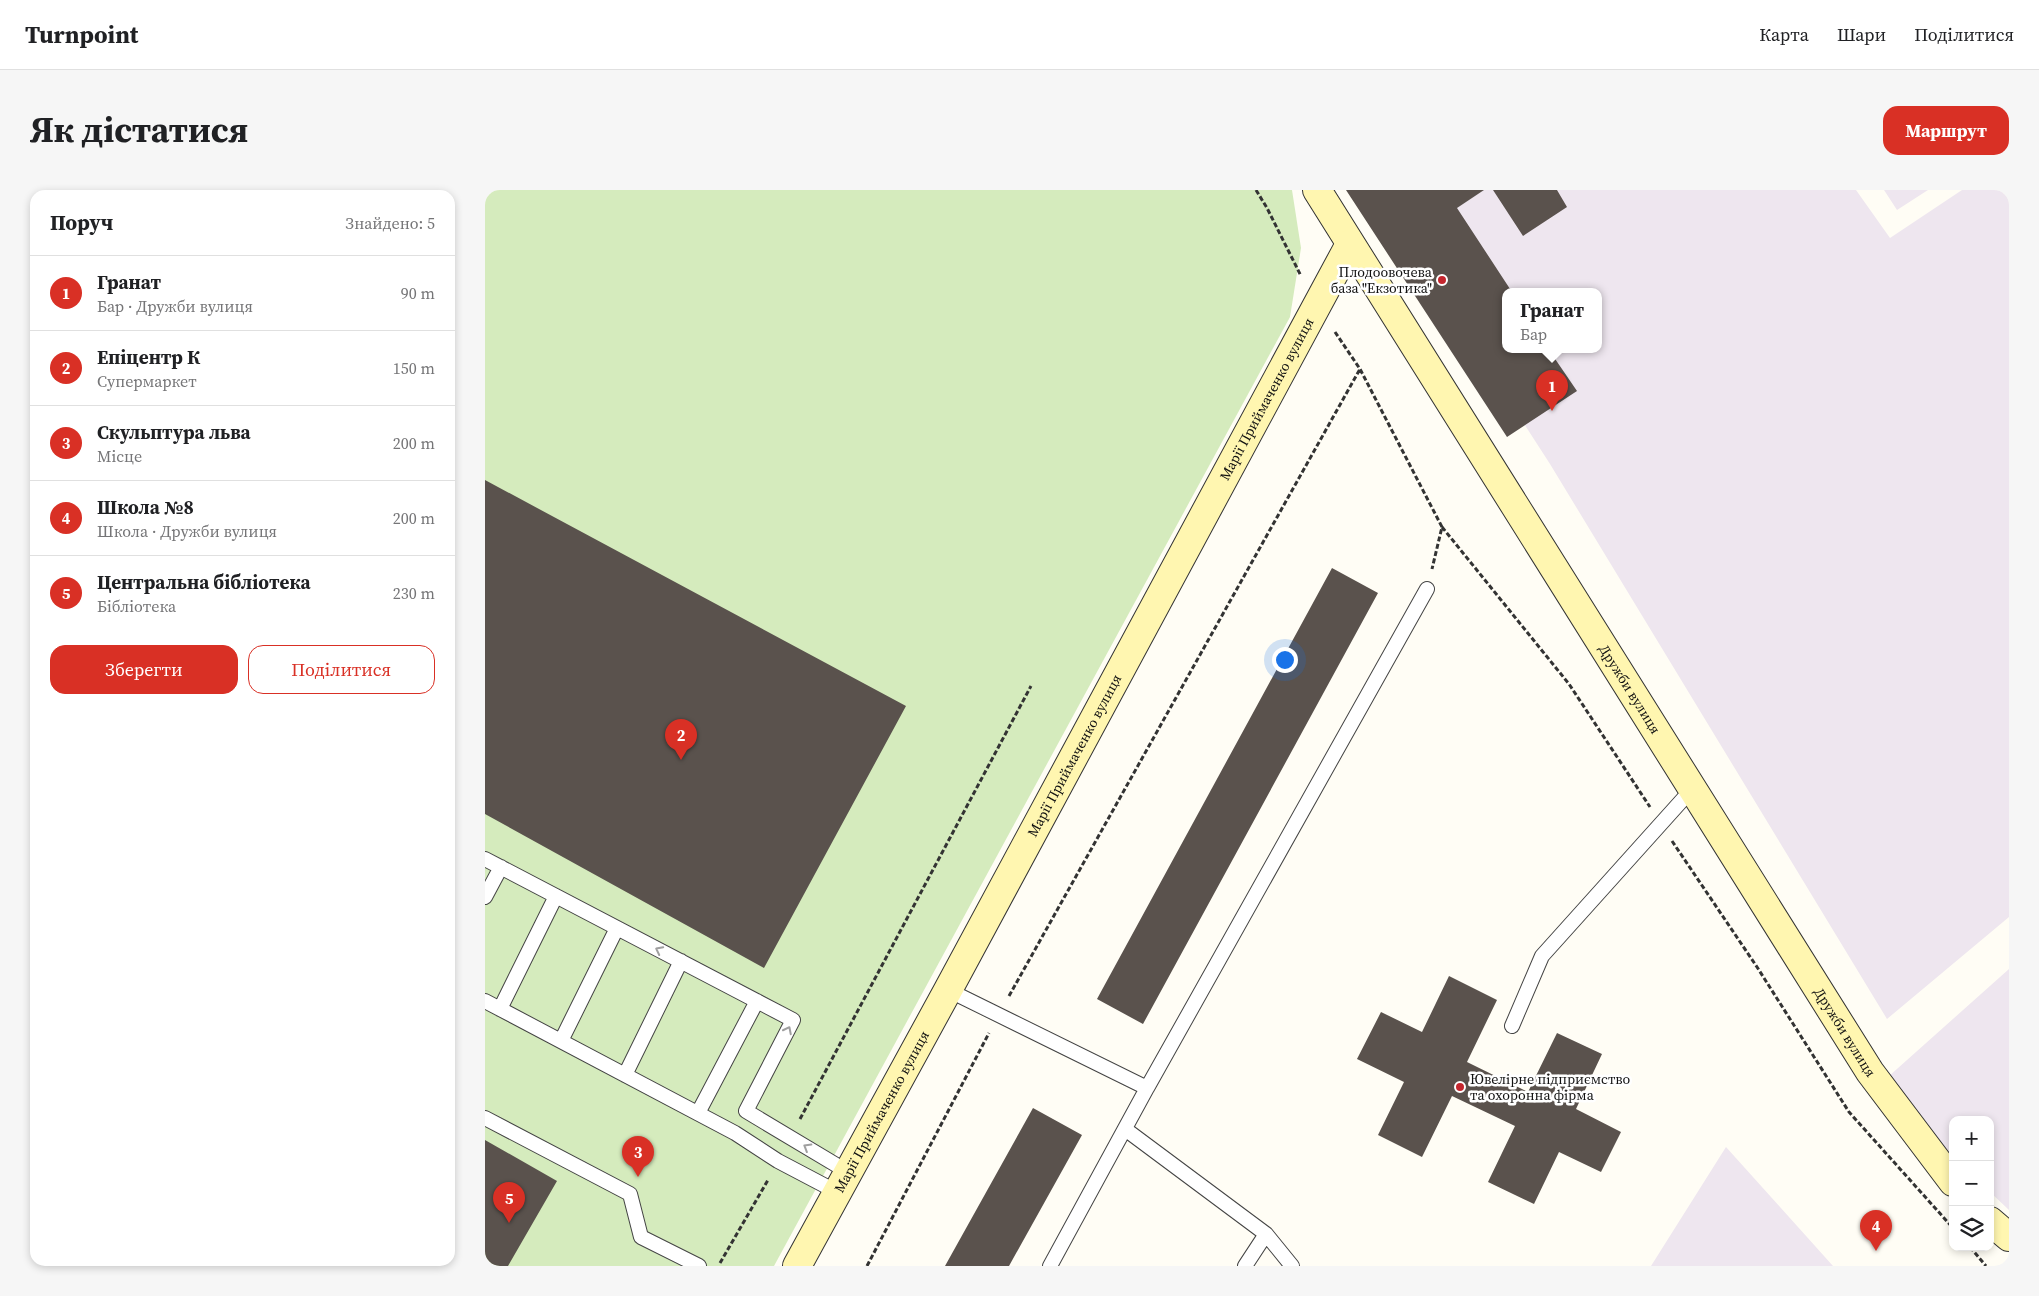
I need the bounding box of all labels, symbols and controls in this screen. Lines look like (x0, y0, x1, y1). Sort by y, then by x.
text: Turnpoint (25, 18, 138, 51)
text: Карта (1759, 22, 1809, 47)
text: Шари (1837, 22, 1886, 47)
text: Поділитися (1914, 22, 2014, 47)
text: Як дістатися (30, 106, 248, 154)
button: Маршрут (1883, 106, 2009, 155)
text: Поруч (50, 208, 113, 237)
text: Знайдено: 5 (345, 212, 435, 234)
place label: Плодоовочева база "Екзотика" (1331, 262, 1433, 298)
text: Гранат (97, 269, 161, 295)
marker: Плодоовочева база "Екзотика" (1436, 274, 1448, 286)
text: 1 (62, 282, 70, 304)
text: 90 m (401, 282, 435, 304)
popup (1502, 288, 1602, 353)
text: Бар · Дружби вулиця (97, 295, 253, 317)
text: Гранат (1520, 297, 1584, 323)
street label: Марії Приймаченко вулиця (1215, 314, 1318, 484)
text: Бар (1520, 323, 1547, 345)
text: Епіцентр К (97, 344, 200, 370)
text: 2 (62, 357, 70, 379)
text: 150 m (393, 357, 435, 379)
text: Супермаркет (97, 370, 197, 392)
pin: 1 (1536, 370, 1568, 411)
text: Скульптура льва (97, 419, 251, 445)
text: 3 (62, 432, 70, 454)
text: 200 m (393, 432, 435, 454)
text: Місце (97, 445, 142, 467)
text: Школа №8 (97, 494, 194, 520)
text: 4 (62, 507, 70, 529)
text: 200 m (393, 507, 435, 529)
text: Школа · Дружби вулиця (97, 520, 277, 542)
text: Центральна бібліотека (97, 569, 311, 595)
text: 5 (62, 582, 70, 604)
text: 230 m (393, 582, 435, 604)
text: Бібліотека (97, 595, 176, 617)
street label: Дружби вулиця (1594, 640, 1666, 738)
button: Зберегти (50, 645, 238, 694)
button: Поділитися (248, 645, 435, 694)
your location (1272, 647, 1298, 673)
street label: Марії Приймаченко вулиця (1022, 671, 1126, 840)
pin: 2 (665, 719, 697, 760)
one-way arrow (655, 946, 664, 956)
street label: Дружби вулиця (1809, 984, 1880, 1081)
one-way arrow (782, 1026, 792, 1035)
street label: Марії Приймаченко вулиця (829, 1027, 934, 1196)
place label: Ювелірне підприємство та охоронна фірма (1470, 1069, 1631, 1105)
marker: Ювелірне підприємство та охоронна фірма (1454, 1081, 1466, 1093)
map controls (1949, 1116, 1994, 1251)
button: + (1949, 1116, 1994, 1161)
pin: 3 (622, 1136, 654, 1177)
one-way arrow (803, 1143, 812, 1153)
button: − (1949, 1161, 1994, 1206)
pin: 5 (493, 1182, 525, 1223)
button: layers (1949, 1206, 1994, 1251)
pin: 4 (1860, 1210, 1892, 1251)

